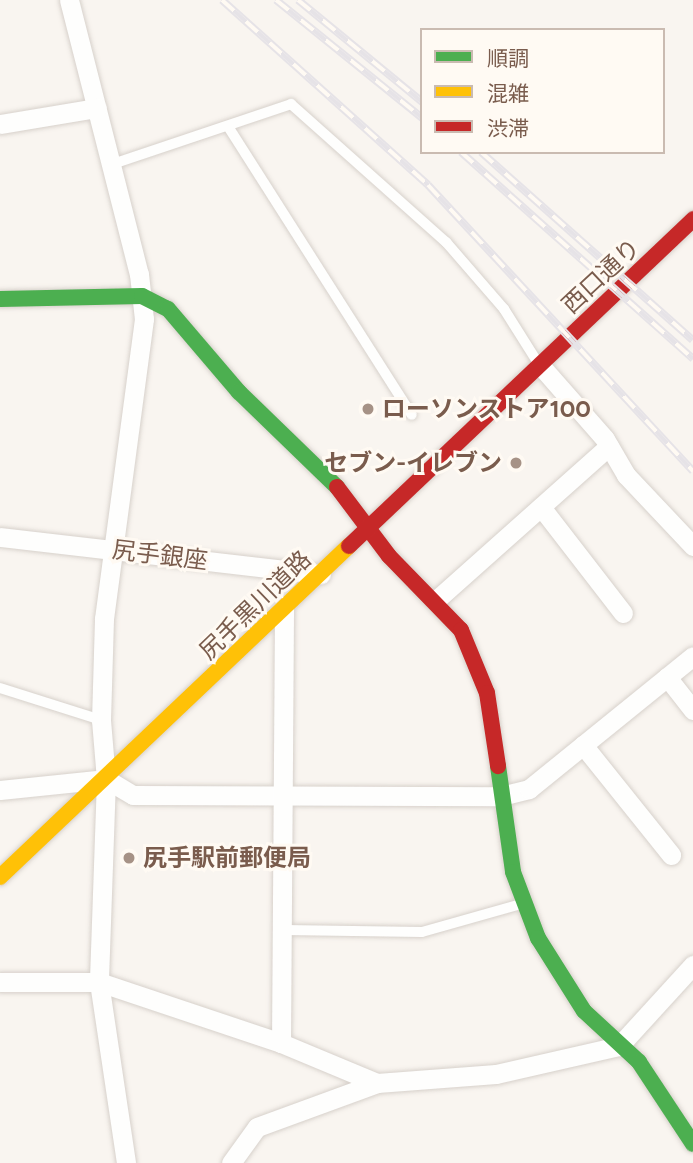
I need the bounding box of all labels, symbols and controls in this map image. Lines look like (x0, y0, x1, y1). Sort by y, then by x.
legend (420, 28, 665, 154)
text: 順調 (487, 46, 529, 71)
text: 混雑 (487, 81, 529, 106)
text: 渋滞 (487, 116, 529, 141)
street label: 西口通り (556, 233, 646, 319)
place label: ローソンストア100 (382, 395, 591, 423)
marker: ローソンストア100 (360, 401, 376, 417)
place label: セブン-イレブン (324, 449, 502, 477)
marker: セブン-イレブン (508, 455, 524, 471)
street label: 尻手銀座 (111, 535, 209, 575)
street label: 尻手黒川道路 (193, 545, 317, 665)
place label: 尻手駅前郵便局 (143, 844, 311, 872)
marker: 尻手駅前郵便局 (121, 850, 137, 866)

